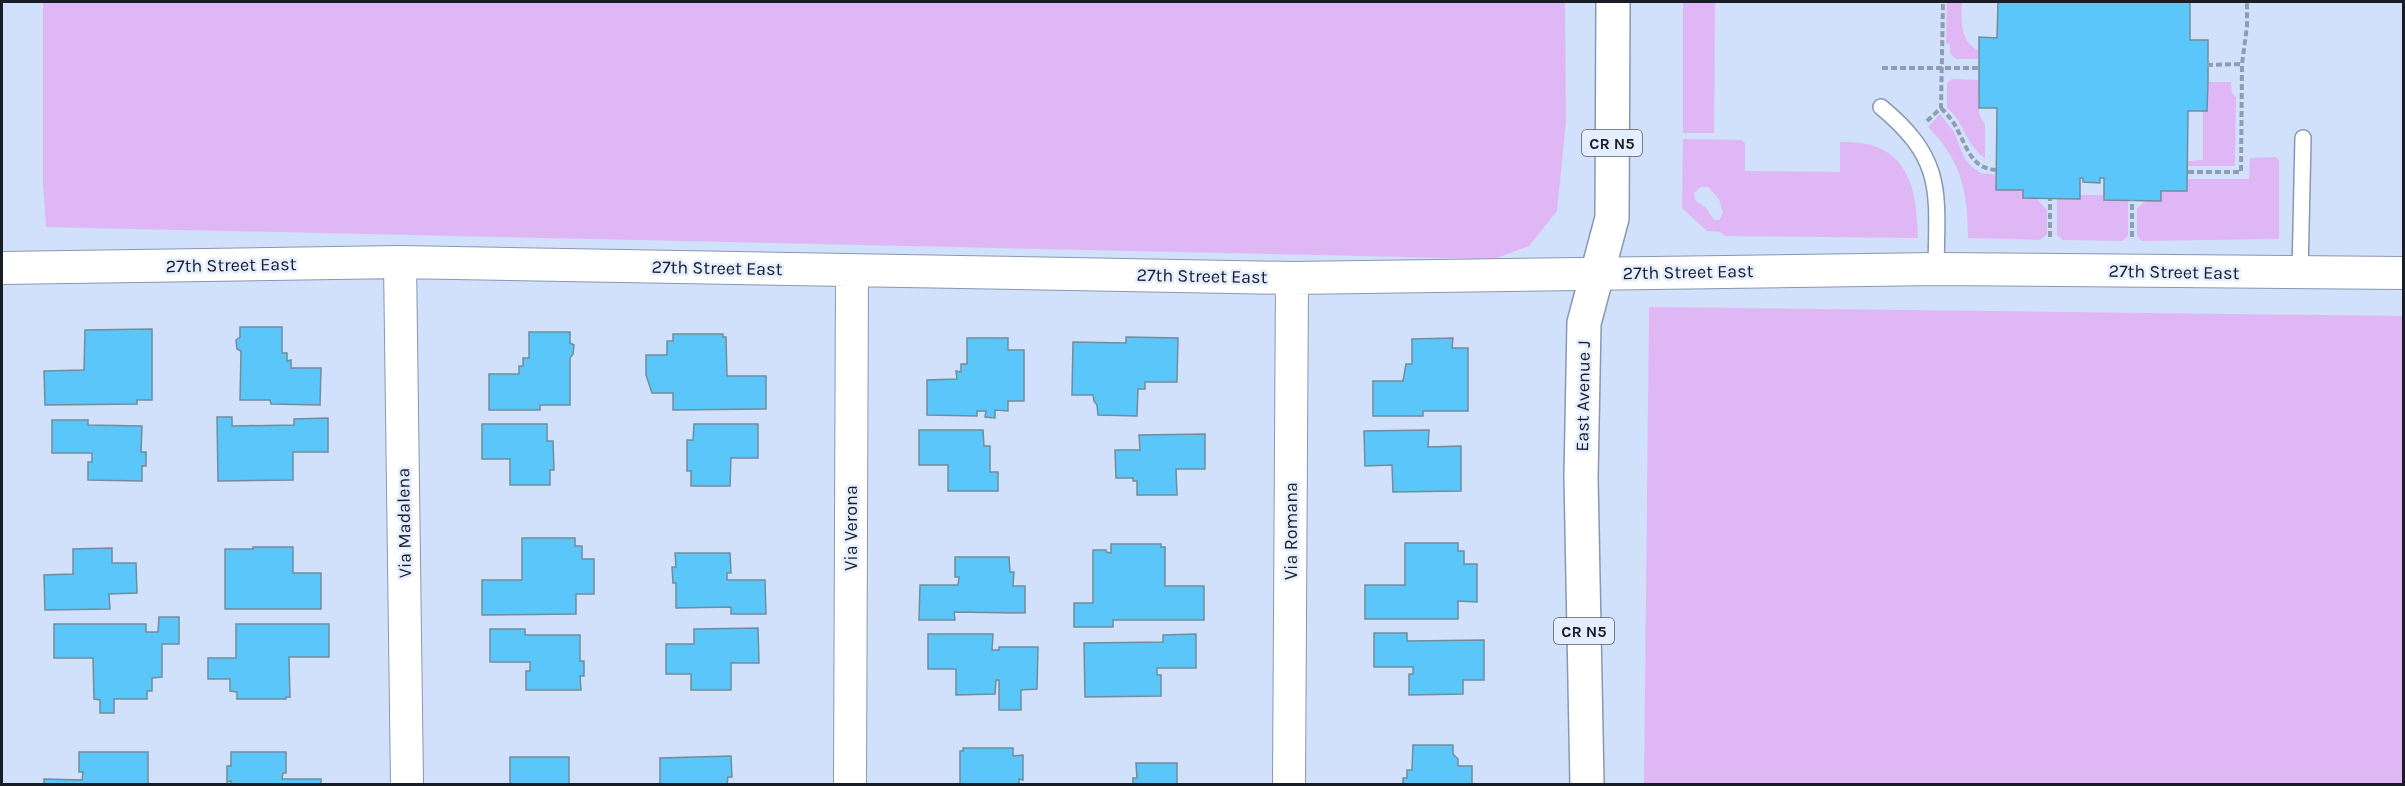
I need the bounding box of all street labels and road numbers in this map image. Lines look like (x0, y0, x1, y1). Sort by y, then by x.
road number: CR N5 (1582, 130, 1642, 156)
street label: 27th Street East (165, 253, 297, 277)
street label: 27th Street East (651, 256, 783, 280)
street label: 27th Street East (1622, 260, 1754, 284)
street label: 27th Street East (2108, 260, 2240, 284)
street label: 27th Street East (1136, 264, 1268, 288)
street label: East Avenue J (1571, 340, 1595, 452)
street label: Via Madalena (392, 468, 416, 578)
street label: Via Romana (1280, 482, 1302, 580)
street label: Via Verona (840, 485, 862, 571)
road number: CR N5 (1554, 618, 1614, 644)

